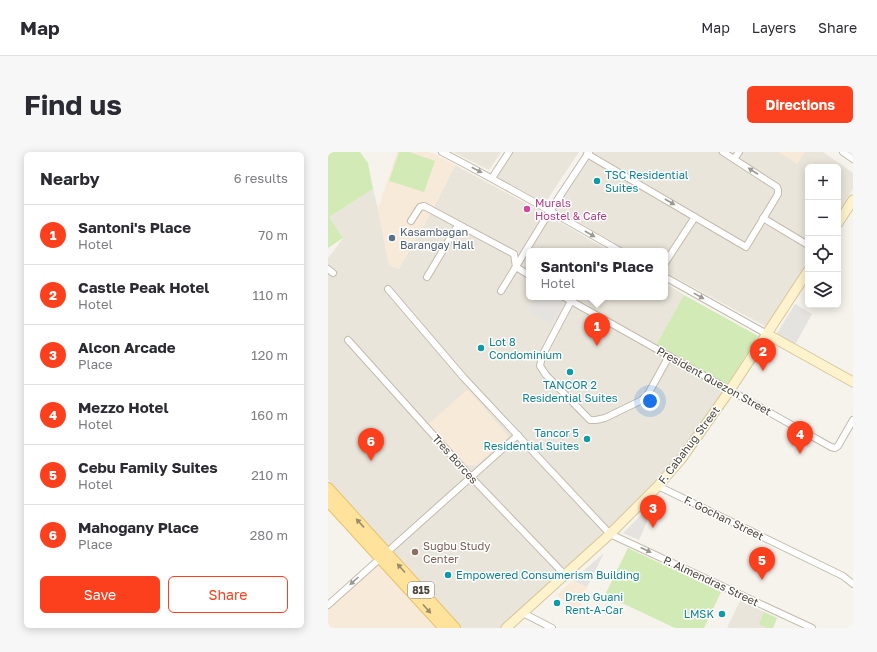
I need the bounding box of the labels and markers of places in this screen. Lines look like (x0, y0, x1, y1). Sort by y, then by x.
place label: TSC Residential Suites (605, 168, 689, 194)
marker: TSC Residential Suites (592, 176, 602, 186)
place label: Murals Hostel & Cafe (535, 196, 607, 222)
marker: Murals Hostel & Cafe (522, 204, 532, 214)
place label: Kasambagan Barangay Hall (400, 225, 475, 251)
marker: Kasambagan Barangay Hall (387, 233, 397, 243)
pin: 1 (584, 313, 610, 346)
place label: Lot 8 Condominium (489, 335, 562, 361)
pin: 2 (750, 338, 776, 371)
marker: Lot 8 Condominium (476, 343, 486, 353)
marker: TANCOR 2 Residential Suites (565, 367, 575, 377)
place label: TANCOR 2 Residential Suites (522, 378, 618, 404)
pin: 4 (787, 421, 813, 454)
place label: Tancor 5 Residential Suites (484, 426, 579, 452)
pin: 6 (358, 428, 384, 461)
marker: Tancor 5 Residential Suites (582, 434, 592, 444)
pin: 3 (640, 495, 666, 528)
place label: Sugbu Study Center (423, 539, 490, 565)
marker: Sugbu Study Center (410, 547, 420, 557)
pin: 5 (749, 547, 775, 580)
place label: Empowered Consumerism Building (456, 568, 640, 581)
marker: Empowered Consumerism Building (443, 570, 453, 580)
place label: Dreb Guani Rent-A-Car (565, 590, 624, 616)
marker: Dreb Guani Rent-A-Car (552, 598, 562, 608)
place label: LMSK (684, 607, 714, 620)
marker: LMSK (717, 609, 727, 619)

